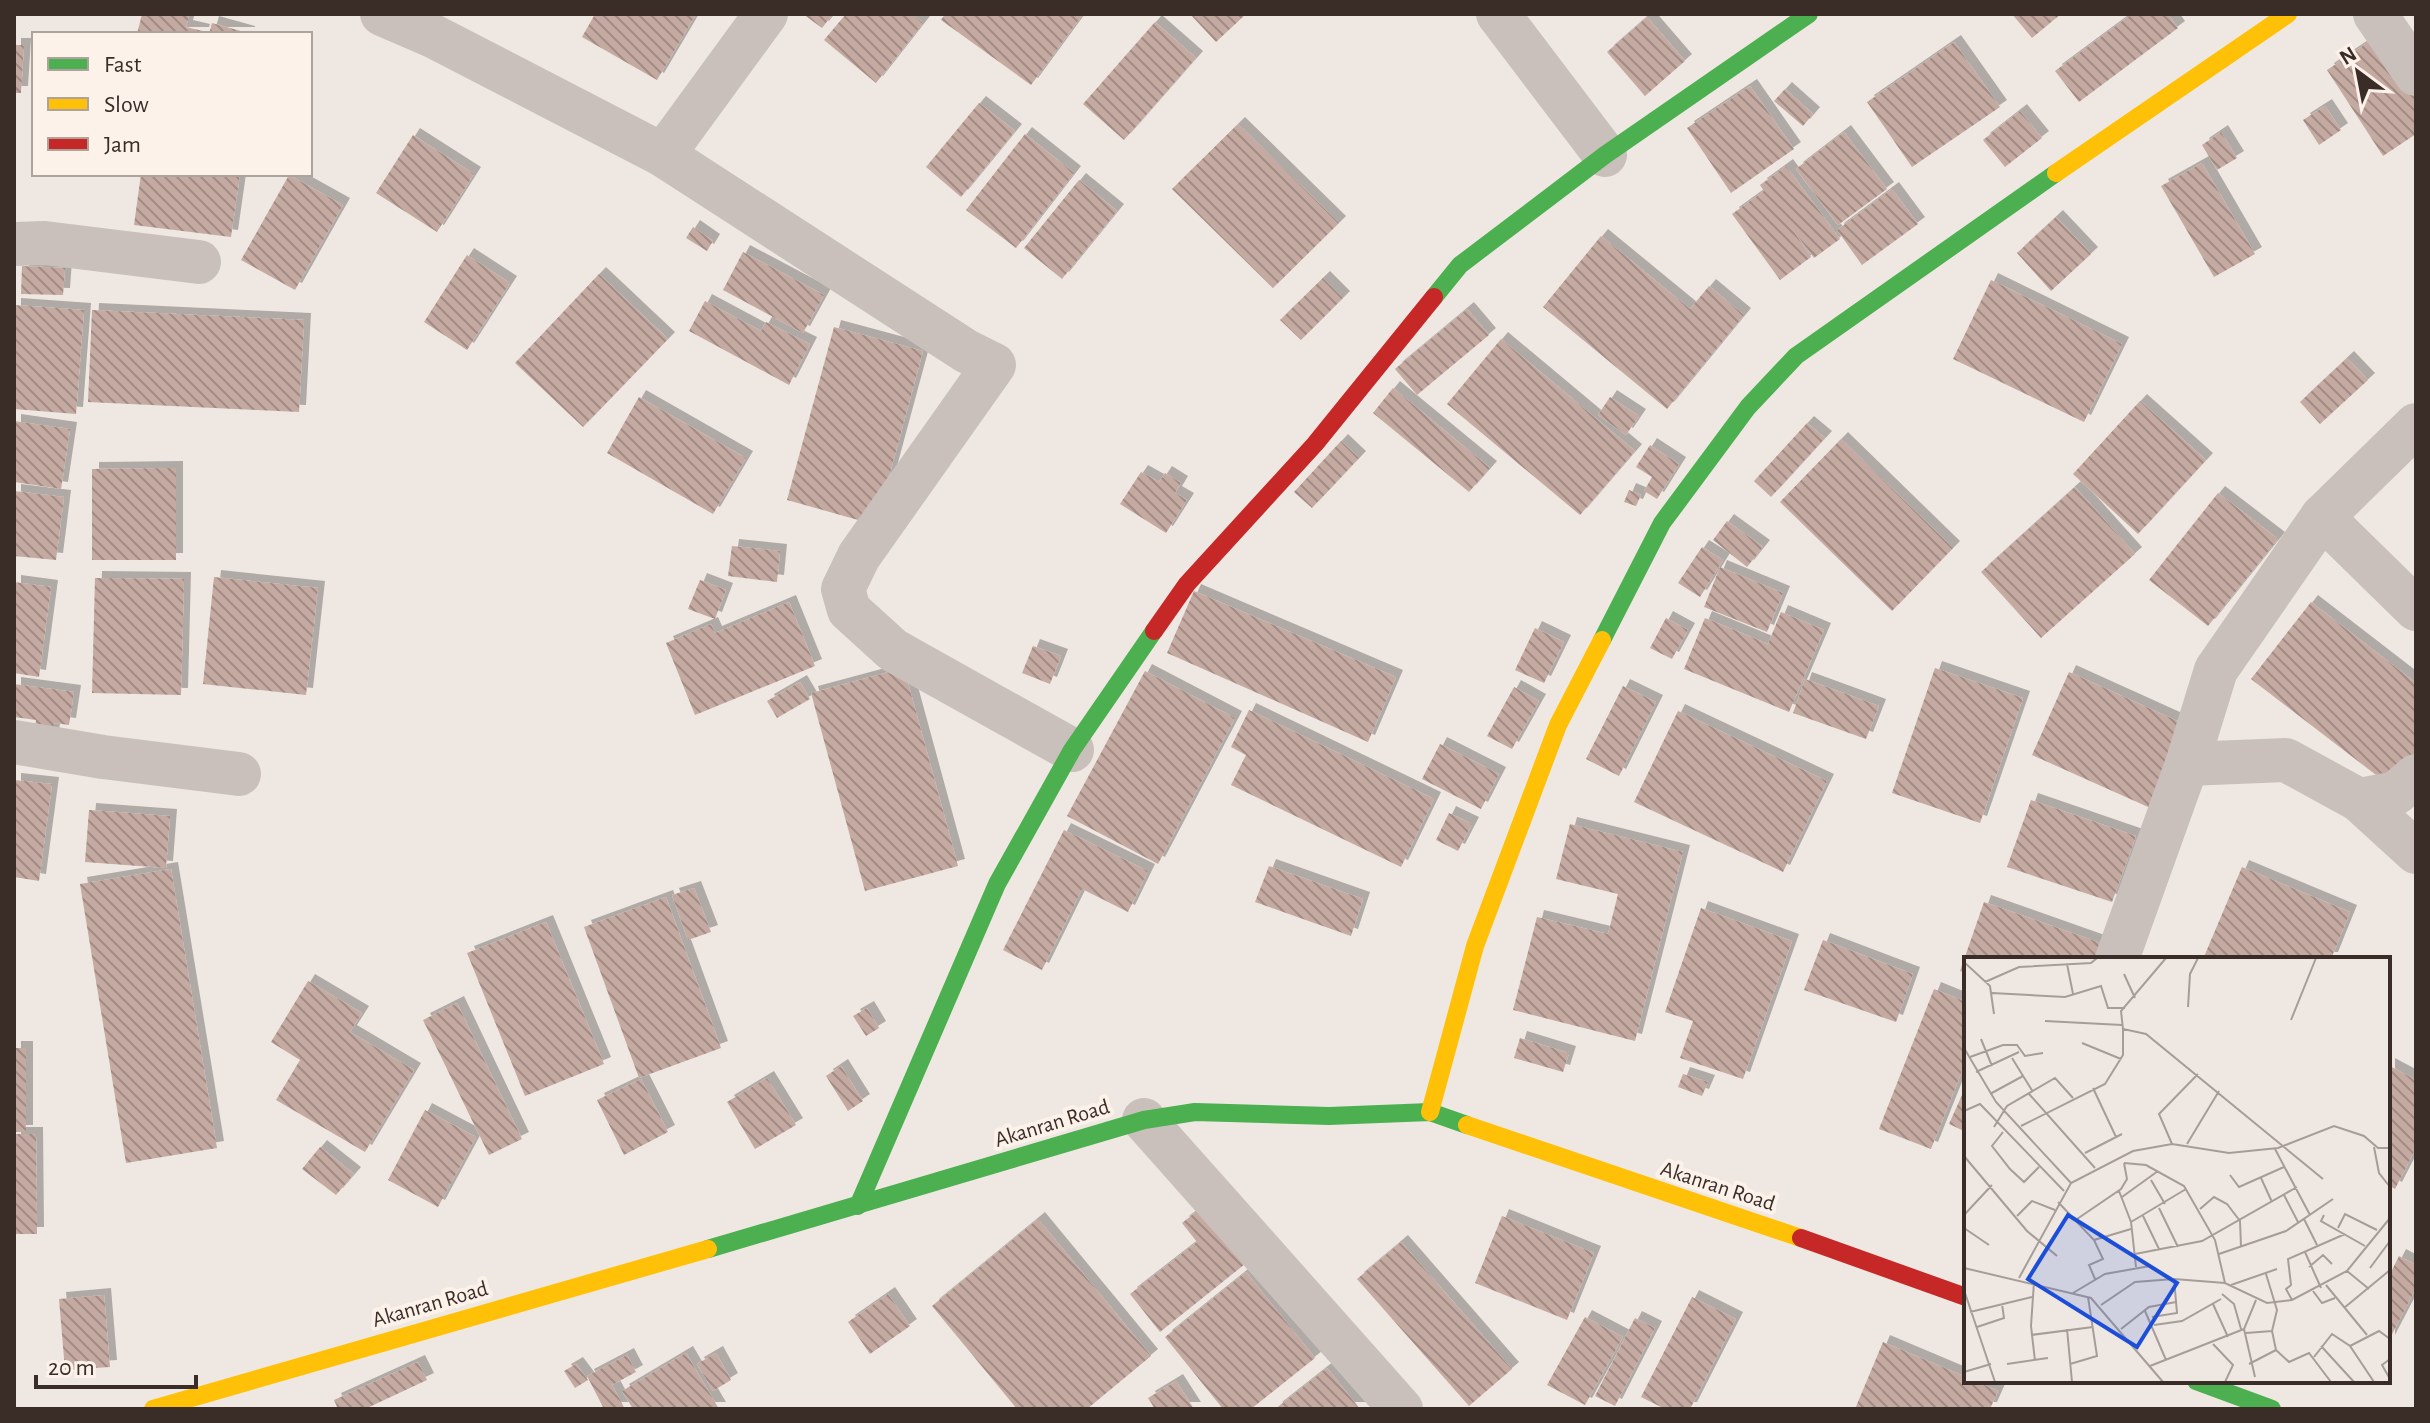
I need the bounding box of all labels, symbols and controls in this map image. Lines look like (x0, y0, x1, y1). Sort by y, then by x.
legend (32, 32, 312, 176)
north arrow (2318, 32, 2398, 112)
text: N (2336, 43, 2360, 69)
text: Fast (104, 53, 142, 77)
text: Slow (104, 93, 149, 117)
text: Jam (104, 133, 141, 157)
inset map (1964, 957, 2390, 1383)
street label: Akanran Road (992, 1095, 1112, 1151)
street label: Akanran Road (1658, 1157, 1778, 1215)
street label: Akanran Road (370, 1277, 490, 1331)
scale bar (36, 1339, 196, 1389)
text: 20 m (48, 1356, 95, 1380)

